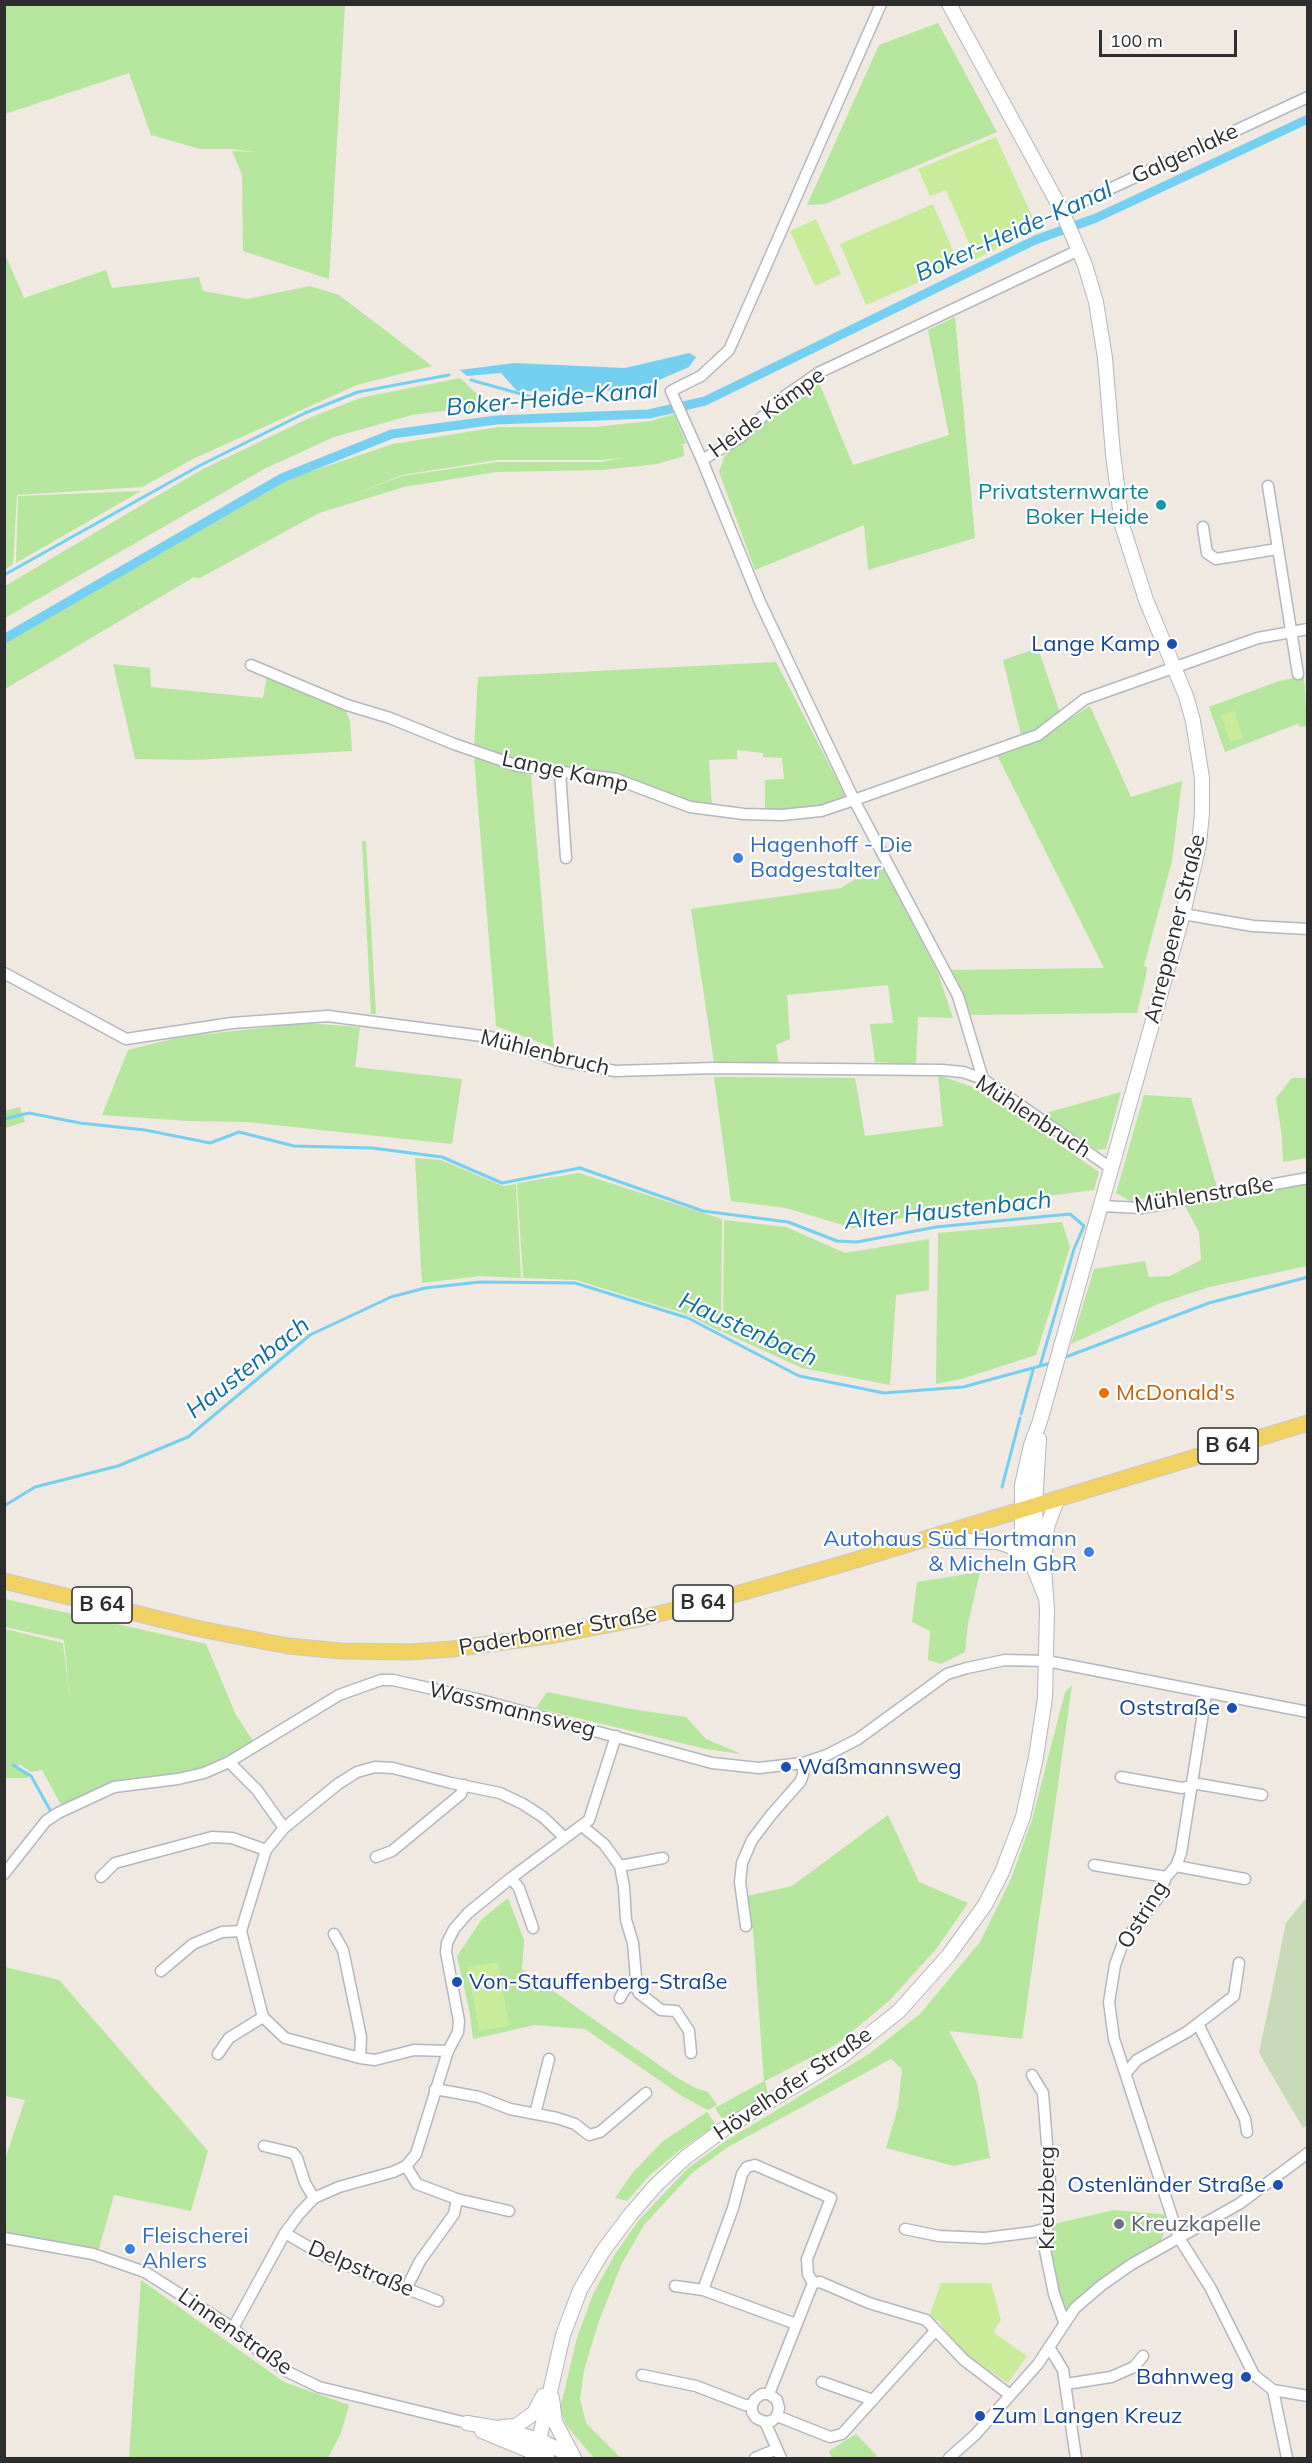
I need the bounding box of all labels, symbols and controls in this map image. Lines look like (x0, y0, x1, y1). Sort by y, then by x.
scale bar (1102, 18, 1240, 56)
text: 100 m (1110, 29, 1163, 52)
street label: Galgenlake (1128, 118, 1242, 190)
water label: Boker-Heide-Kanal (911, 176, 1117, 288)
street label: Heide Kämpe (704, 362, 830, 464)
water label: Boker-Heide-Kanal (445, 375, 659, 423)
place label: Privatsternwarte Boker Heide (978, 479, 1149, 530)
marker: Privatsternwarte Boker Heide (1154, 498, 1168, 512)
place label: Lange Kamp (1031, 631, 1160, 657)
marker: Lange Kamp (1165, 637, 1179, 651)
street label: Lange Kamp (499, 746, 631, 798)
place label: Hagenhoff - Die Badgestalter (750, 832, 913, 884)
street label: Anreppener Straße (1139, 832, 1211, 1026)
marker: Hagenhoff - Die Badgestalter (731, 851, 745, 865)
street label: Mühlenbruch (478, 1024, 612, 1082)
street label: Mühlenbruch (970, 1070, 1096, 1164)
street label: Mühlenstraße (1133, 1171, 1275, 1219)
water label: Alter Haustenbach (843, 1186, 1053, 1236)
water label: Haustenbach (674, 1287, 822, 1373)
water label: Haustenbach (181, 1311, 315, 1425)
place label: McDonald's (1116, 1380, 1235, 1406)
marker: McDonald's (1097, 1386, 1111, 1400)
road number: B 64 (1198, 1428, 1258, 1464)
place label: Autohaus Süd Hortmann & Micheln GbR (823, 1526, 1077, 1578)
marker: Autohaus Süd Hortmann & Micheln GbR (1082, 1545, 1096, 1559)
road number: B 64 (673, 1585, 733, 1621)
road number: B 64 (72, 1587, 132, 1623)
street label: Paderborner Straße (457, 1601, 659, 1661)
street label: Wassmannsweg (426, 1676, 598, 1744)
place label: Oststraße (1119, 1695, 1220, 1721)
marker: Oststraße (1225, 1701, 1239, 1715)
place label: Waßmannsweg (798, 1754, 962, 1780)
marker: Waßmannsweg (779, 1760, 793, 1774)
street label: Ostring (1112, 1876, 1174, 1954)
place label: Von-Stauffenberg-Straße (469, 1969, 727, 1995)
marker: Von-Stauffenberg-Straße (450, 1975, 464, 1989)
street label: Hövelhofer Straße (709, 2021, 877, 2147)
street label: Kreuzberg (1034, 2146, 1060, 2250)
place label: Ostenländer Straße (1067, 2172, 1266, 2198)
marker: Ostenländer Straße (1271, 2178, 1285, 2192)
place label: Kreuzkapelle (1131, 2211, 1261, 2237)
marker: Kreuzkapelle (1112, 2217, 1126, 2231)
place label: Fleischerei Ahlers (142, 2223, 249, 2274)
street label: Delpstraße (304, 2235, 418, 2303)
marker: Fleischerei Ahlers (123, 2242, 137, 2256)
street label: Linnenstraße (173, 2283, 297, 2381)
place label: Bahnweg (1136, 2364, 1234, 2390)
marker: Bahnweg (1239, 2370, 1253, 2384)
place label: Zum Langen Kreuz (992, 2403, 1182, 2429)
marker: Zum Langen Kreuz (973, 2409, 987, 2423)

